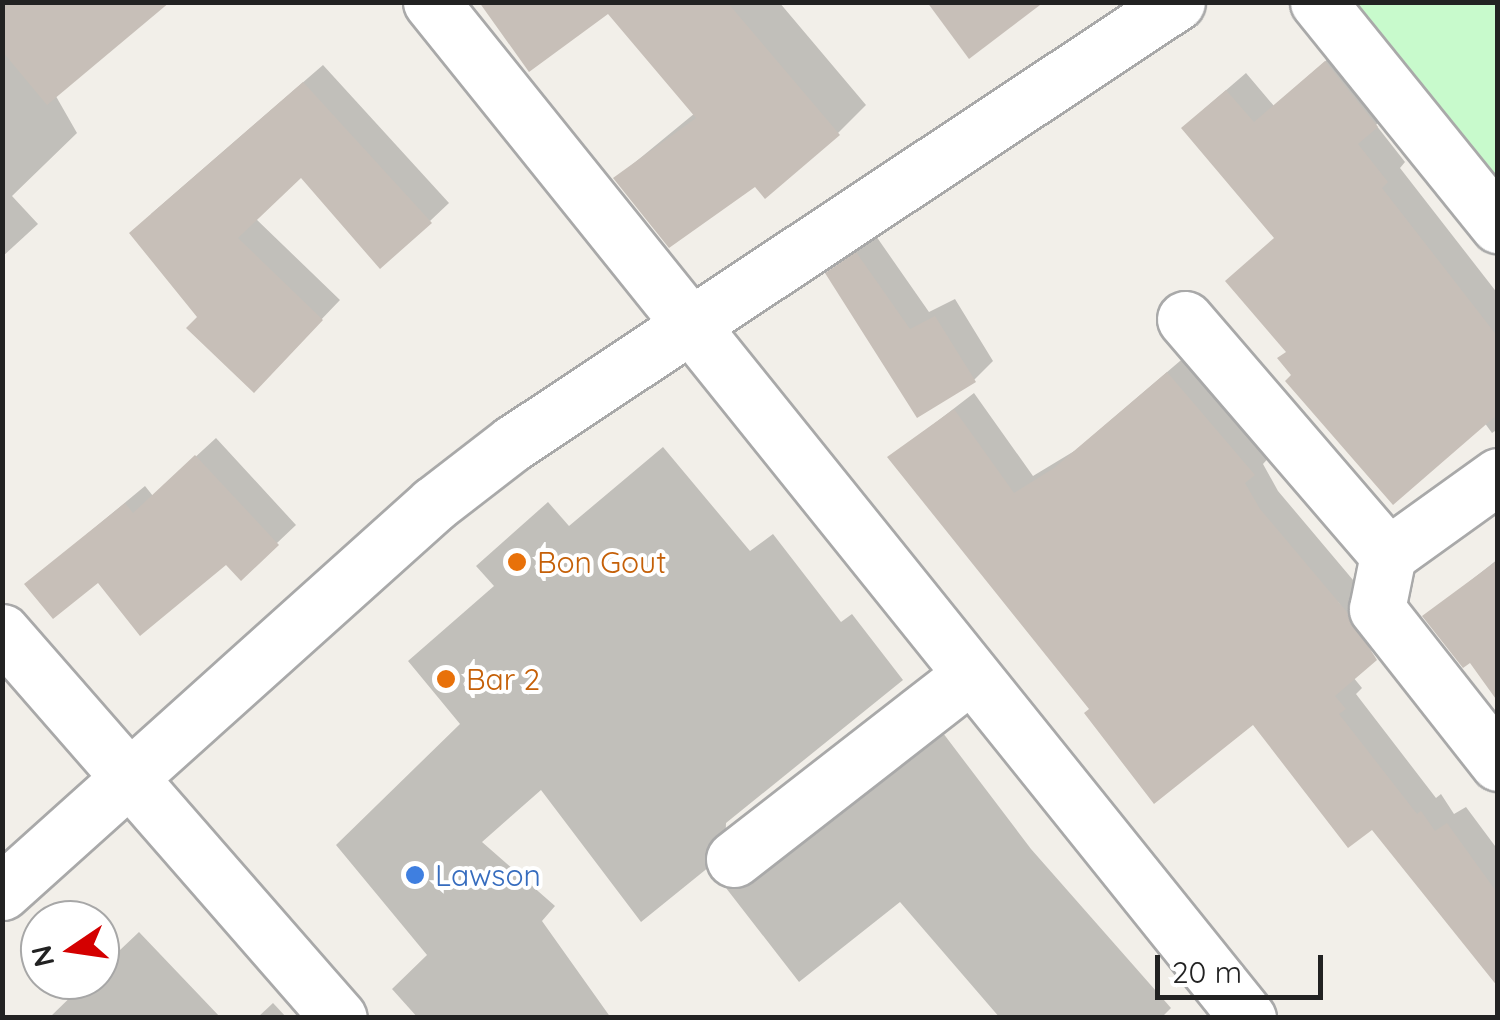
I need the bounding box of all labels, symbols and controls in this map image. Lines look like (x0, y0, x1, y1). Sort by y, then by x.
place label: Bon Gout (537, 544, 666, 580)
marker: Bon Gout (506, 551, 528, 573)
place label: Bar 2 (466, 661, 540, 697)
marker: Bar 2 (435, 668, 457, 690)
place label: Lawson (435, 857, 541, 893)
marker: Lawson (404, 864, 426, 886)
north arrow (20, 900, 120, 1000)
scale bar (1160, 935, 1328, 997)
text: N (23, 942, 62, 970)
text: 20 m (1172, 953, 1242, 991)

